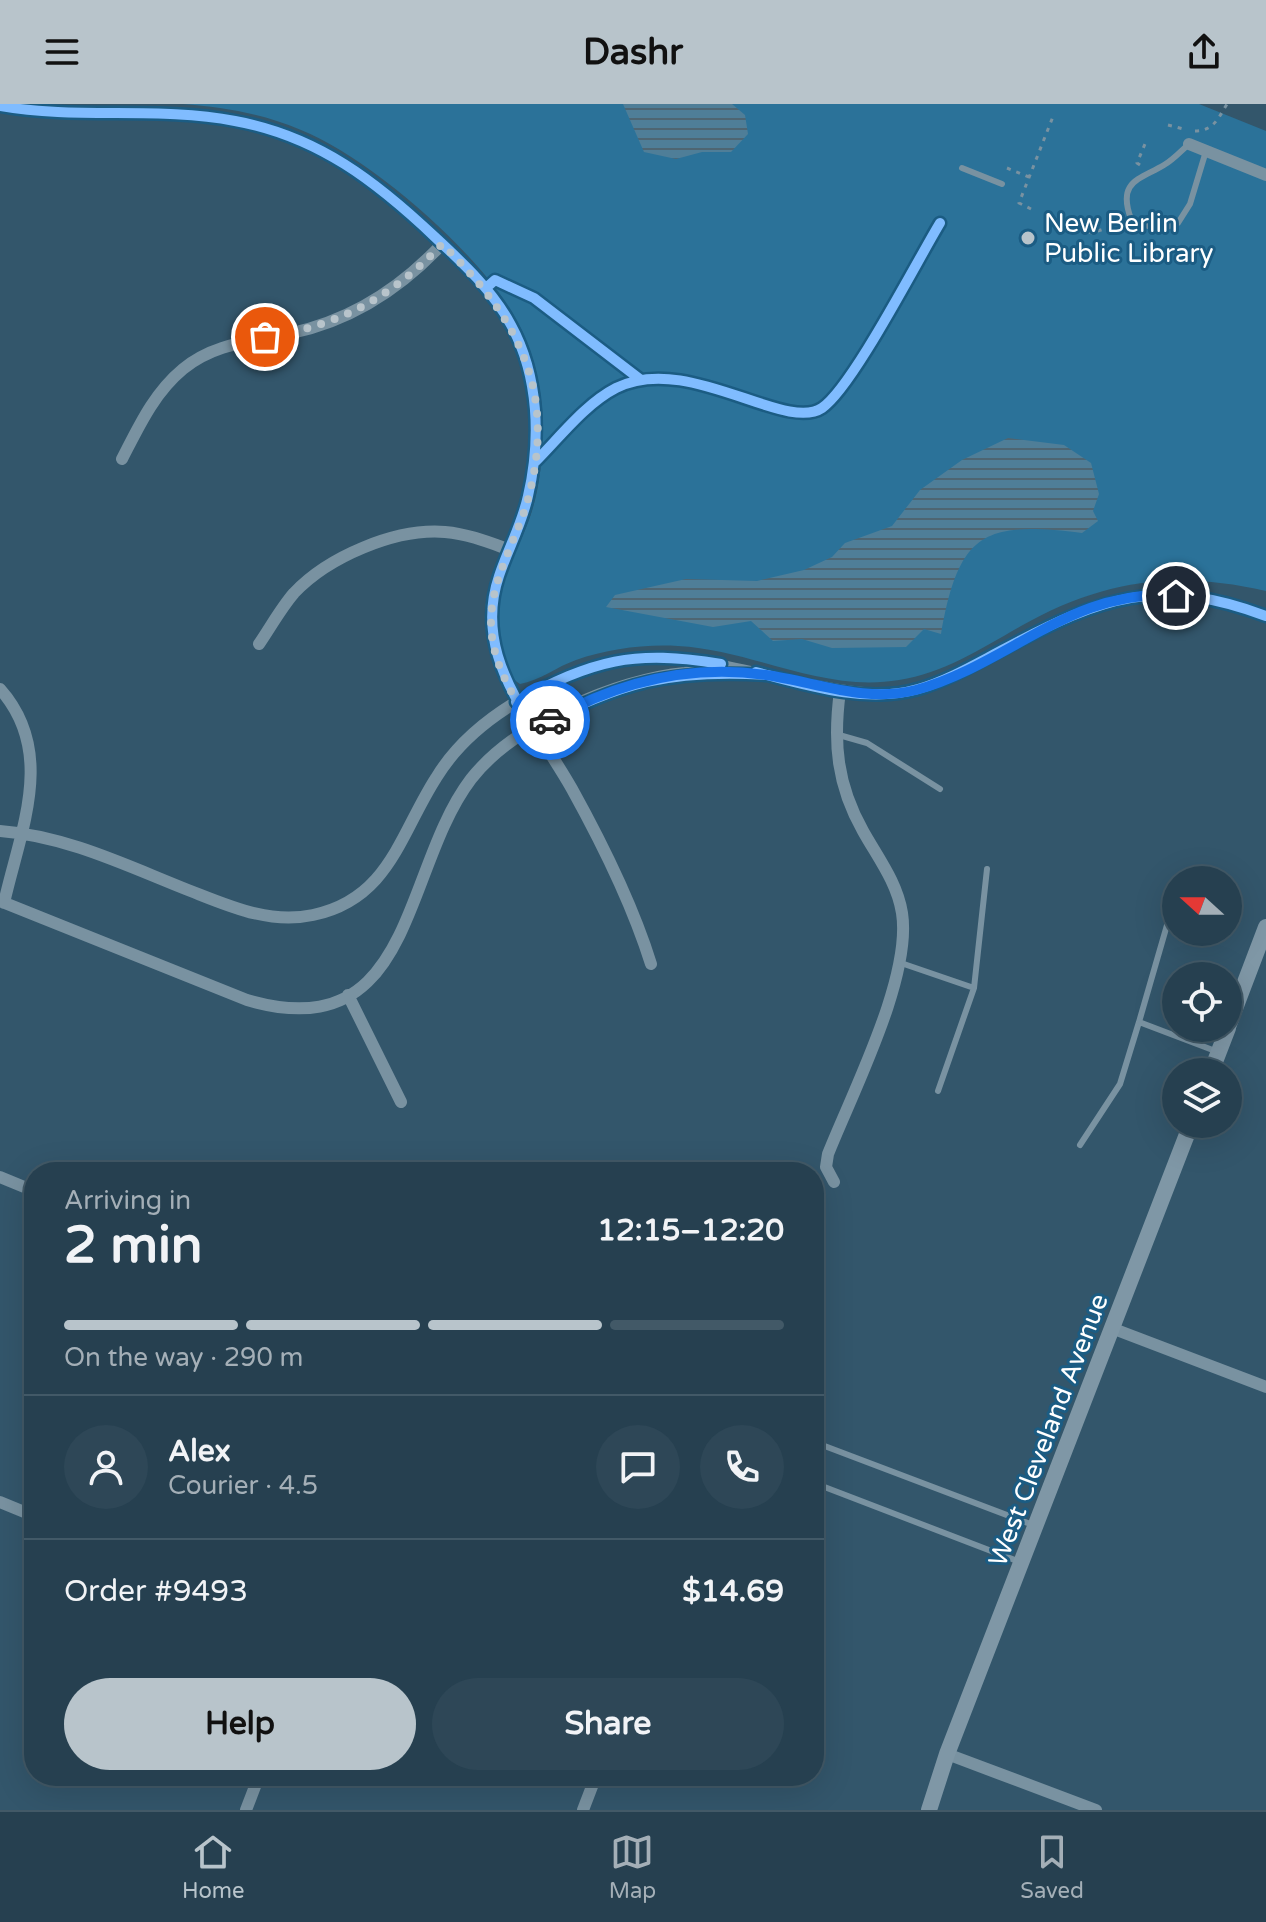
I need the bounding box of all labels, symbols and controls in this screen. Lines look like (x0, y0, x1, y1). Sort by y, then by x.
icon: menu (40, 30, 84, 74)
icon: share (1182, 30, 1226, 74)
text: Dashr (583, 31, 683, 74)
place label: New Berlin Public Library (1044, 208, 1213, 269)
marker: New Berlin Public Library (1019, 229, 1037, 247)
pin (231, 303, 299, 371)
icon: bag (243, 315, 287, 359)
pin (1142, 562, 1210, 630)
icon: home (1154, 574, 1198, 618)
courier (510, 680, 590, 760)
icon: car (528, 698, 572, 742)
north arrow (1162, 866, 1242, 946)
map controls (1162, 866, 1242, 1138)
button: locate (1162, 962, 1242, 1042)
button: layers (1162, 1058, 1242, 1138)
text: Arriving in (64, 1185, 191, 1216)
text: 12:15–12:20 (597, 1212, 784, 1249)
text: 2 min (64, 1214, 203, 1277)
street label: West Cleveland Avenue (982, 1289, 1115, 1571)
text: On the way · 290 m (64, 1342, 303, 1373)
button: person (64, 1425, 148, 1509)
button: chat (596, 1425, 680, 1509)
button: phone (700, 1425, 784, 1509)
text: Alex (168, 1433, 231, 1470)
text: Courier · 4.5 (168, 1470, 318, 1501)
text: Order #9493 (64, 1573, 248, 1610)
text: $14.69 (682, 1573, 784, 1610)
button: Help (64, 1678, 416, 1770)
button: Share (432, 1678, 784, 1770)
tab: Home (182, 1830, 244, 1904)
tab: Map (609, 1830, 656, 1904)
tab: Saved (1020, 1830, 1084, 1904)

